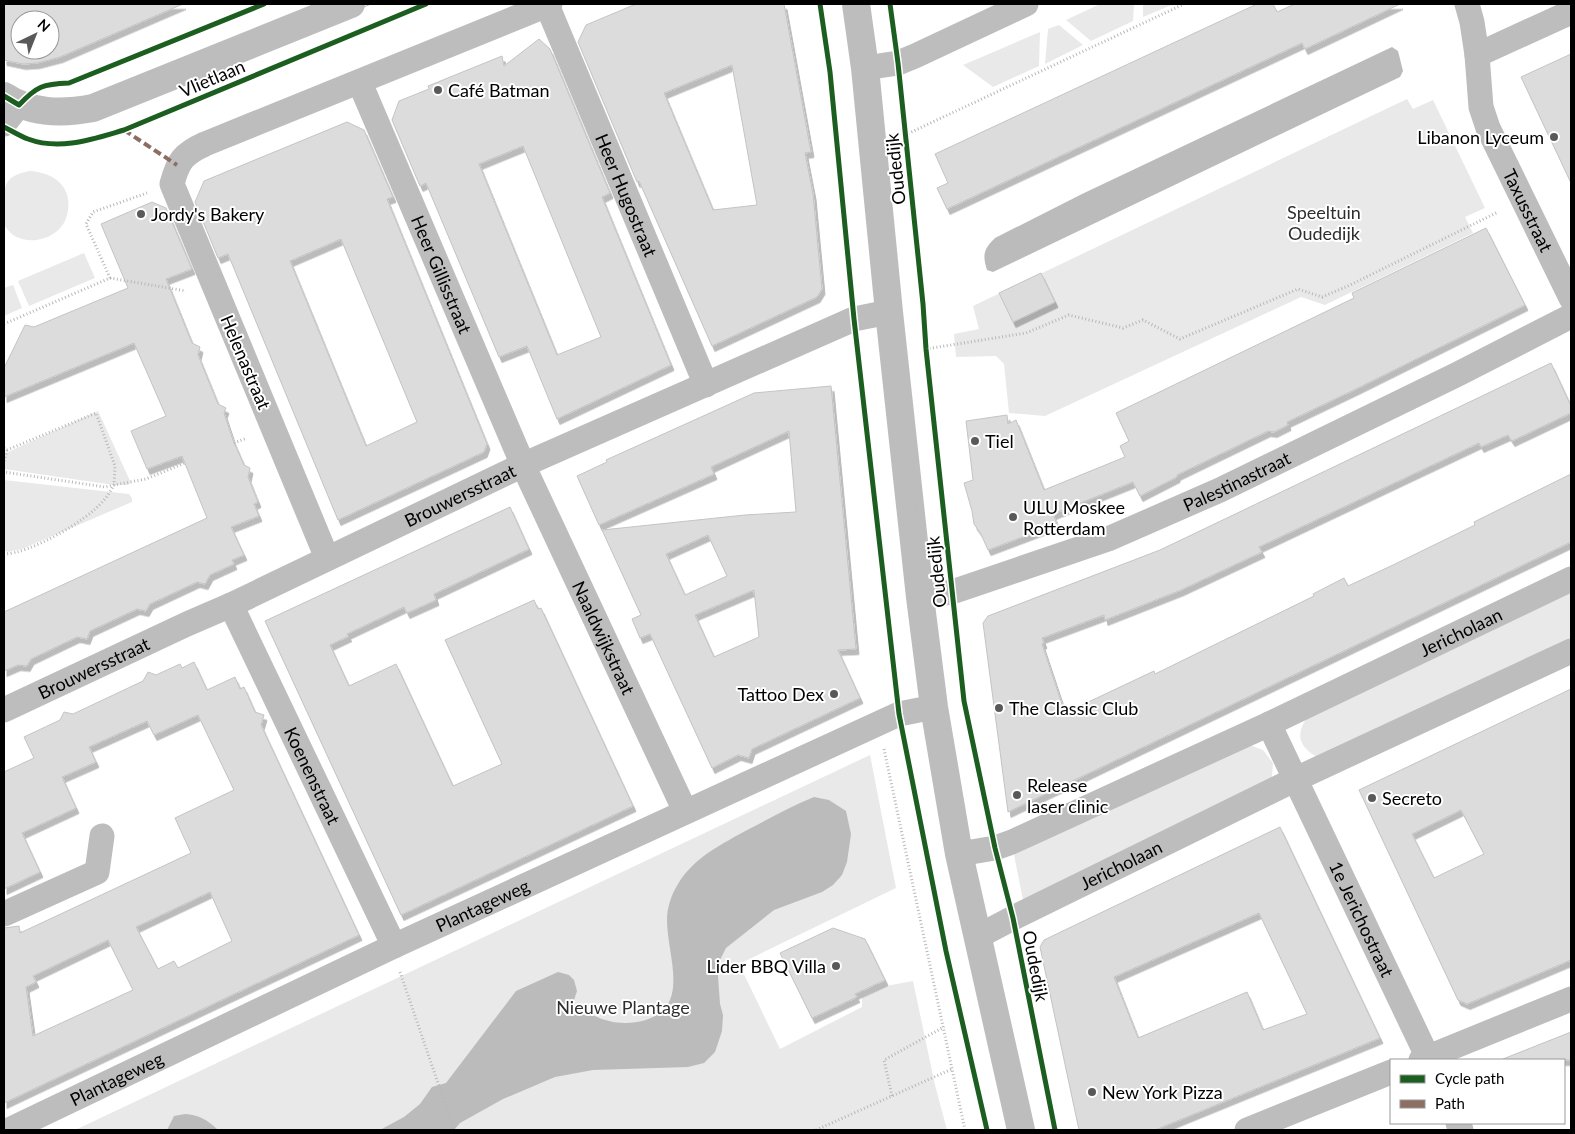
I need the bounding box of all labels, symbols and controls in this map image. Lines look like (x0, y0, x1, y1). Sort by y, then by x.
north arrow (10, 10, 60, 60)
text: N (34, 15, 54, 35)
street label: Vlietlaan (176, 54, 248, 102)
place label: Café Batman (448, 79, 550, 101)
marker: Café Batman (432, 84, 444, 96)
place label: Libanon Lyceum (1417, 126, 1544, 148)
street label: Heer Hugostraat (591, 130, 662, 260)
street label: Oudedijk (880, 131, 910, 206)
marker: Libanon Lyceum (1548, 131, 1560, 143)
street label: Taxusstraat (1499, 165, 1558, 256)
park label: Speeltuin Oudedijk (1287, 201, 1361, 244)
place label: Jordy's Bakery (151, 203, 265, 225)
marker: Jordy's Bakery (135, 208, 147, 220)
street label: Heer Gillisstraat (407, 212, 477, 337)
street label: Helenastraat (216, 311, 276, 413)
place label: Tiel (985, 430, 1014, 452)
marker: Tiel (969, 435, 981, 447)
street label: Palestinastraat (1179, 446, 1294, 516)
street label: Brouwersstraat (401, 459, 520, 531)
place label: ULU Moskee Rotterdam (1023, 496, 1125, 539)
marker: ULU Moskee Rotterdam (1007, 511, 1019, 523)
street label: Oudedijk (921, 534, 951, 609)
street label: Naaldwijkstraat (568, 578, 640, 698)
street label: Jericholaan (1416, 603, 1505, 661)
street label: Brouwersstraat (34, 632, 153, 704)
place label: Tattoo Dex (737, 683, 824, 705)
marker: Tattoo Dex (828, 688, 840, 700)
place label: The Classic Club (1009, 697, 1138, 719)
marker: The Classic Club (993, 702, 1005, 714)
street label: Koenenstraat (280, 723, 345, 828)
place label: Release laser clinic (1027, 774, 1109, 817)
place label: Secreto (1382, 787, 1442, 809)
marker: Release laser clinic (1011, 789, 1023, 801)
marker: Secreto (1366, 792, 1378, 804)
street label: Jericholaan (1076, 836, 1166, 894)
street label: 1e Jerichostraat (1325, 858, 1399, 981)
street label: Plantageweg (432, 874, 533, 936)
street label: Oudedijk (1018, 929, 1054, 1004)
place label: Lider BBQ Villa (706, 955, 826, 977)
marker: Lider BBQ Villa (830, 960, 842, 972)
park label: Nieuwe Plantage (556, 996, 690, 1018)
street label: Plantageweg (66, 1047, 167, 1110)
legend (1390, 1059, 1565, 1124)
text: Cycle path (1435, 1069, 1504, 1087)
place label: New York Pizza (1102, 1081, 1223, 1103)
marker: New York Pizza (1086, 1086, 1098, 1098)
text: Path (1435, 1094, 1465, 1112)

